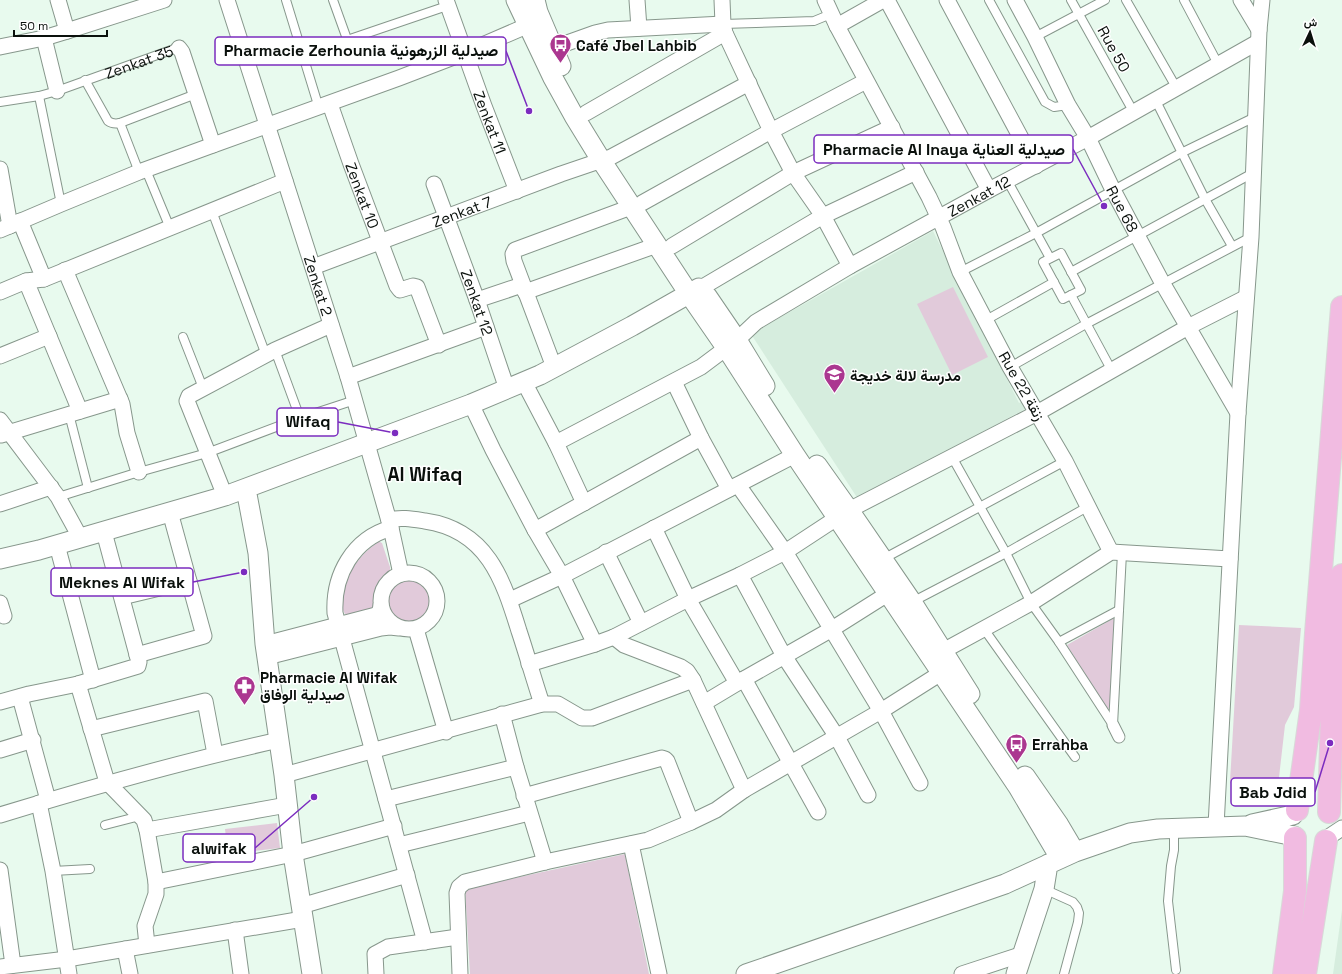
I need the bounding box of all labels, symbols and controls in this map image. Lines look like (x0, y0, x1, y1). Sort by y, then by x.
scale bar (14, 12, 107, 38)
north arrow (1290, 12, 1330, 52)
text: ش (1304, 15, 1318, 29)
text: 50 m (20, 18, 48, 34)
street label: Rue 50 (1094, 23, 1134, 75)
bus stop icon: Café Jbel Lahbib (548, 32, 574, 65)
place label: Café Jbel Lahbib (576, 36, 697, 55)
callout: Pharmacie Zerhounia صيدلية الزرهونية (215, 37, 506, 65)
text: Pharmacie Zerhounia صيدلية الزرهونية (224, 40, 498, 61)
street label: Zenkat 35 (102, 41, 176, 83)
street label: Zenkat 11 (470, 88, 511, 156)
callout: Pharmacie Al Inaya صيدلية العناية (814, 135, 1073, 163)
text: Pharmacie Al Inaya صيدلية العناية (823, 139, 1065, 160)
street label: Zenkat 10 (342, 160, 384, 231)
street label: Zenkat 12 (944, 171, 1013, 220)
street label: Rue 68 (1103, 182, 1143, 235)
street label: Zenkat 7 (430, 191, 494, 231)
street label: Zenkat 2 (300, 253, 337, 318)
street label: Zenkat 12 (457, 267, 498, 338)
street label: Rue 22 زنقة (995, 348, 1049, 424)
school or university icon: مدرسة لالة خديجة (822, 362, 848, 395)
place label: مدرسة لالة خديجة (850, 366, 961, 385)
callout: Wifaq (277, 408, 338, 436)
text: Wifaq (286, 411, 330, 432)
district label: Al Wifaq (388, 462, 462, 487)
callout: Meknes Al Wifak (51, 568, 193, 596)
text: Meknes Al Wifak (59, 572, 185, 593)
place label: Pharmacie Al Wifak صيدلية الوفاق (260, 668, 398, 704)
pharmacy icon: Pharmacie Al Wifak صيدلية الوفاق (231, 673, 257, 706)
bus stop icon: Errahba (1003, 731, 1029, 764)
place label: Errahba (1032, 735, 1088, 754)
callout: Bab Jdid (1231, 778, 1315, 806)
text: Bab Jdid (1239, 782, 1307, 803)
callout: alwifak (183, 834, 255, 862)
text: alwifak (191, 838, 247, 859)

